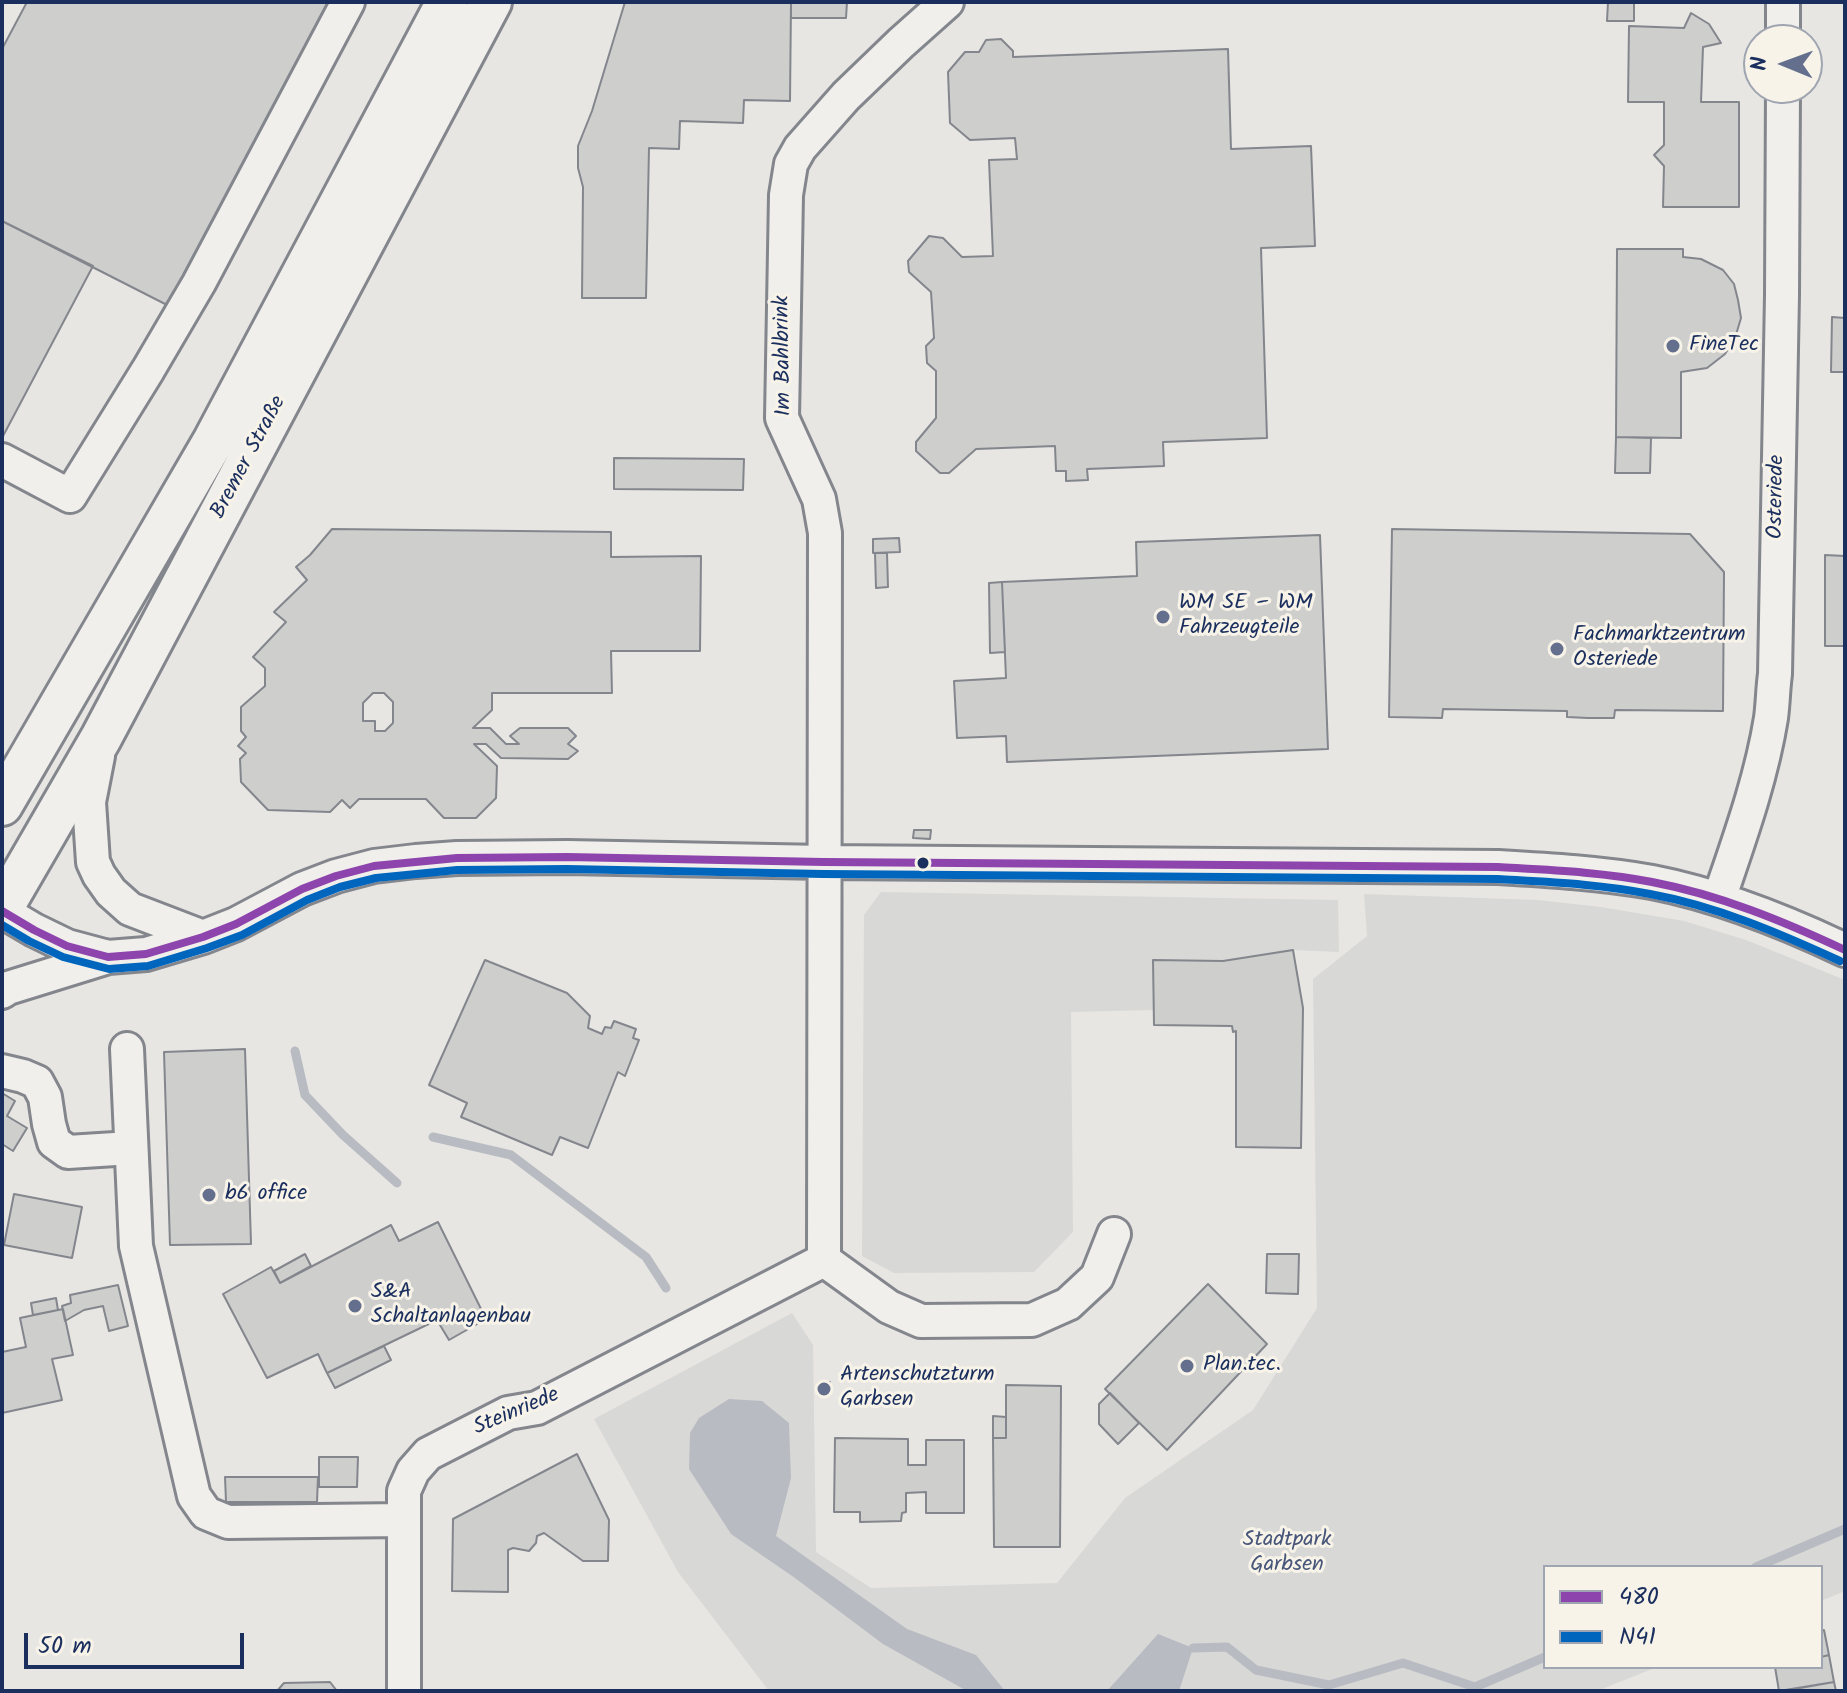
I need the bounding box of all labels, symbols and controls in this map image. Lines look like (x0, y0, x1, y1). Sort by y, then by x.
north arrow (1743, 24, 1823, 104)
text: N (1743, 56, 1778, 71)
street label: Im Bahlbrink (771, 295, 799, 417)
place label: FineTec (1689, 333, 1759, 359)
marker: FineTec (1664, 337, 1682, 355)
street label: Bremer Straße (207, 392, 293, 524)
street label: Osteriede (1764, 454, 1792, 540)
place label: WM SE – WM Fahrzeugteile (1179, 591, 1313, 642)
marker: WM SE – WM Fahrzeugteile (1154, 608, 1172, 626)
place label: Fachmarktzentrum Osteriede (1573, 623, 1746, 674)
marker: Fachmarktzentrum Osteriede (1548, 640, 1566, 658)
unlabelled marker (915, 855, 931, 871)
place label: b6 office (225, 1182, 307, 1208)
marker: b6 office (200, 1186, 218, 1204)
place label: S&A Schaltanlagenbau (371, 1280, 531, 1332)
marker: S&A Schaltanlagenbau (346, 1297, 364, 1315)
place label: Plan.tec. (1203, 1353, 1281, 1379)
marker: Plan.tec. (1178, 1357, 1196, 1375)
place label: Artenschutzturm Garbsen (840, 1363, 994, 1414)
marker: Artenschutzturm Garbsen (815, 1380, 833, 1398)
street label: Steinriede (470, 1383, 564, 1443)
park label: Stadtpark Garbsen (1243, 1528, 1331, 1580)
legend (1543, 1565, 1823, 1669)
text: 480 (1619, 1578, 1659, 1617)
scale bar (28, 1617, 248, 1667)
text: N41 (1619, 1618, 1656, 1657)
text: 50 m (38, 1627, 92, 1666)

